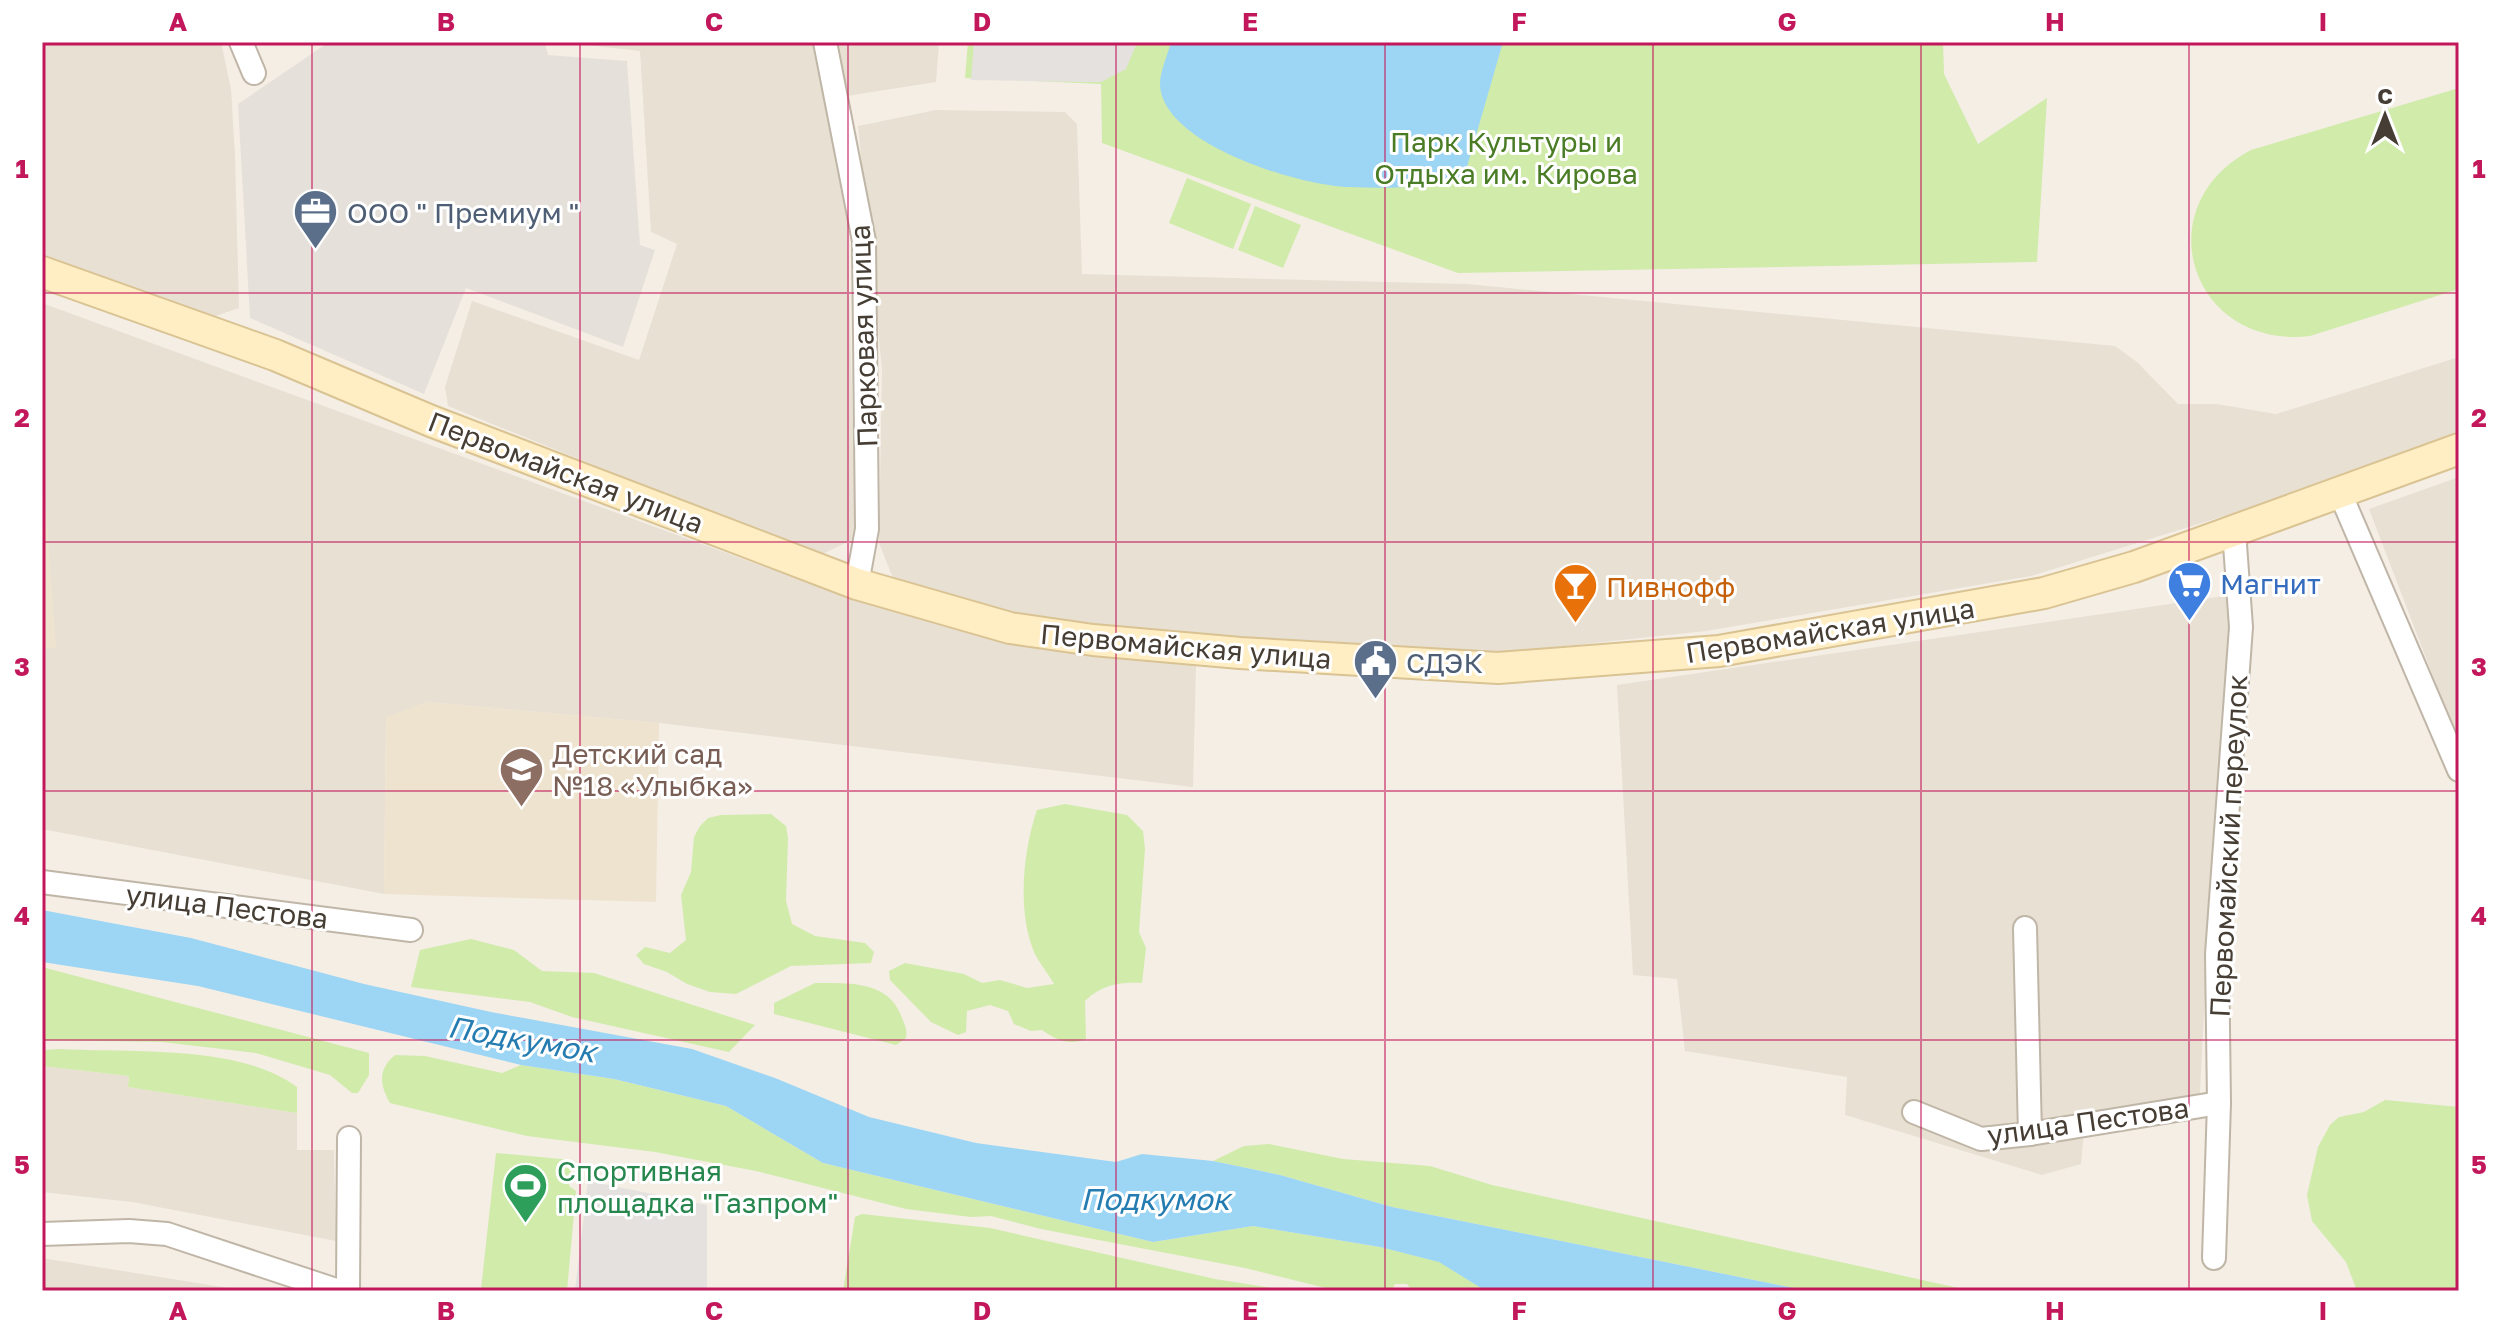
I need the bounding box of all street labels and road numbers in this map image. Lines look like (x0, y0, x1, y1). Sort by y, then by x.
street label: Парковая улица (843, 224, 883, 448)
street label: Первомайская улица (424, 404, 708, 540)
street label: Первомайская улица (1683, 591, 1977, 669)
street label: Первомайская улица (1039, 617, 1333, 675)
street label: Первомайский переулок (2203, 674, 2253, 1018)
street label: улица Пестова (124, 877, 330, 935)
street label: улица Пестова (1985, 1091, 2191, 1151)

